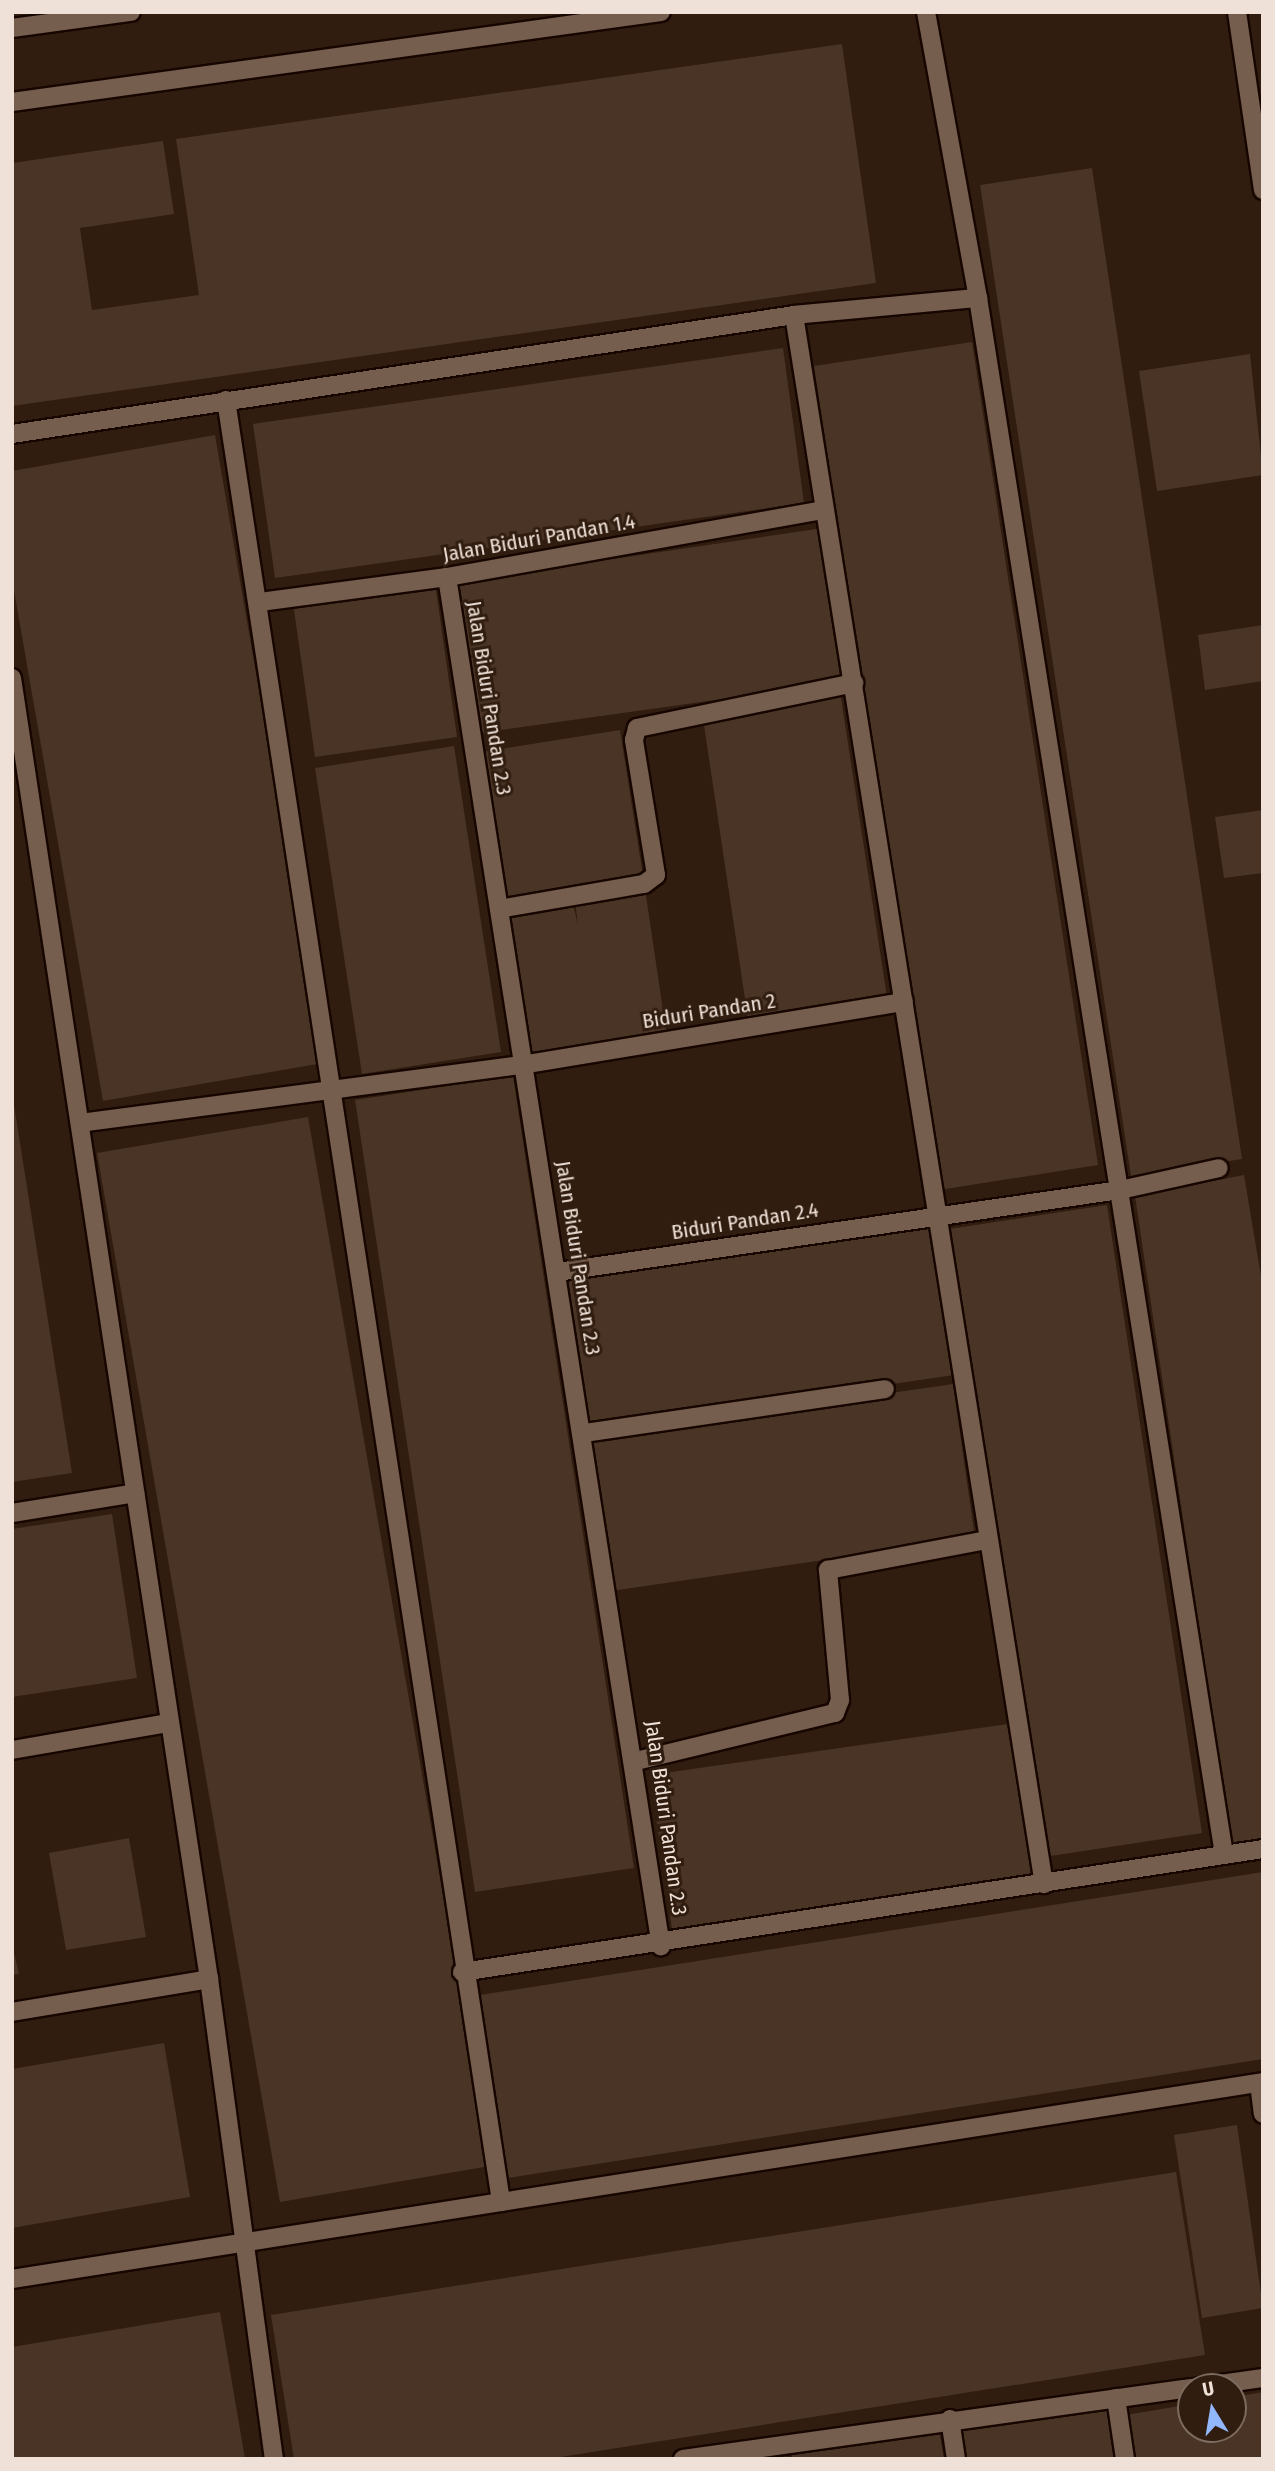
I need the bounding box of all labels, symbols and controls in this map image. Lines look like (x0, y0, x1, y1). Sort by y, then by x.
street label: Jalan Biduri Pandan 1.4 (441, 509, 637, 567)
street label: Jalan Biduri Pandan 2.3 (461, 599, 517, 797)
street label: Biduri Pandan 2 (641, 988, 777, 1034)
street label: Jalan Biduri Pandan 2.3 (550, 1159, 606, 1357)
street label: Biduri Pandan 2.4 (670, 1197, 820, 1245)
street label: Jalan Biduri Pandan 2.3 (640, 1719, 692, 1917)
north arrow (1177, 2373, 1247, 2443)
text: U (1201, 2377, 1216, 2401)

